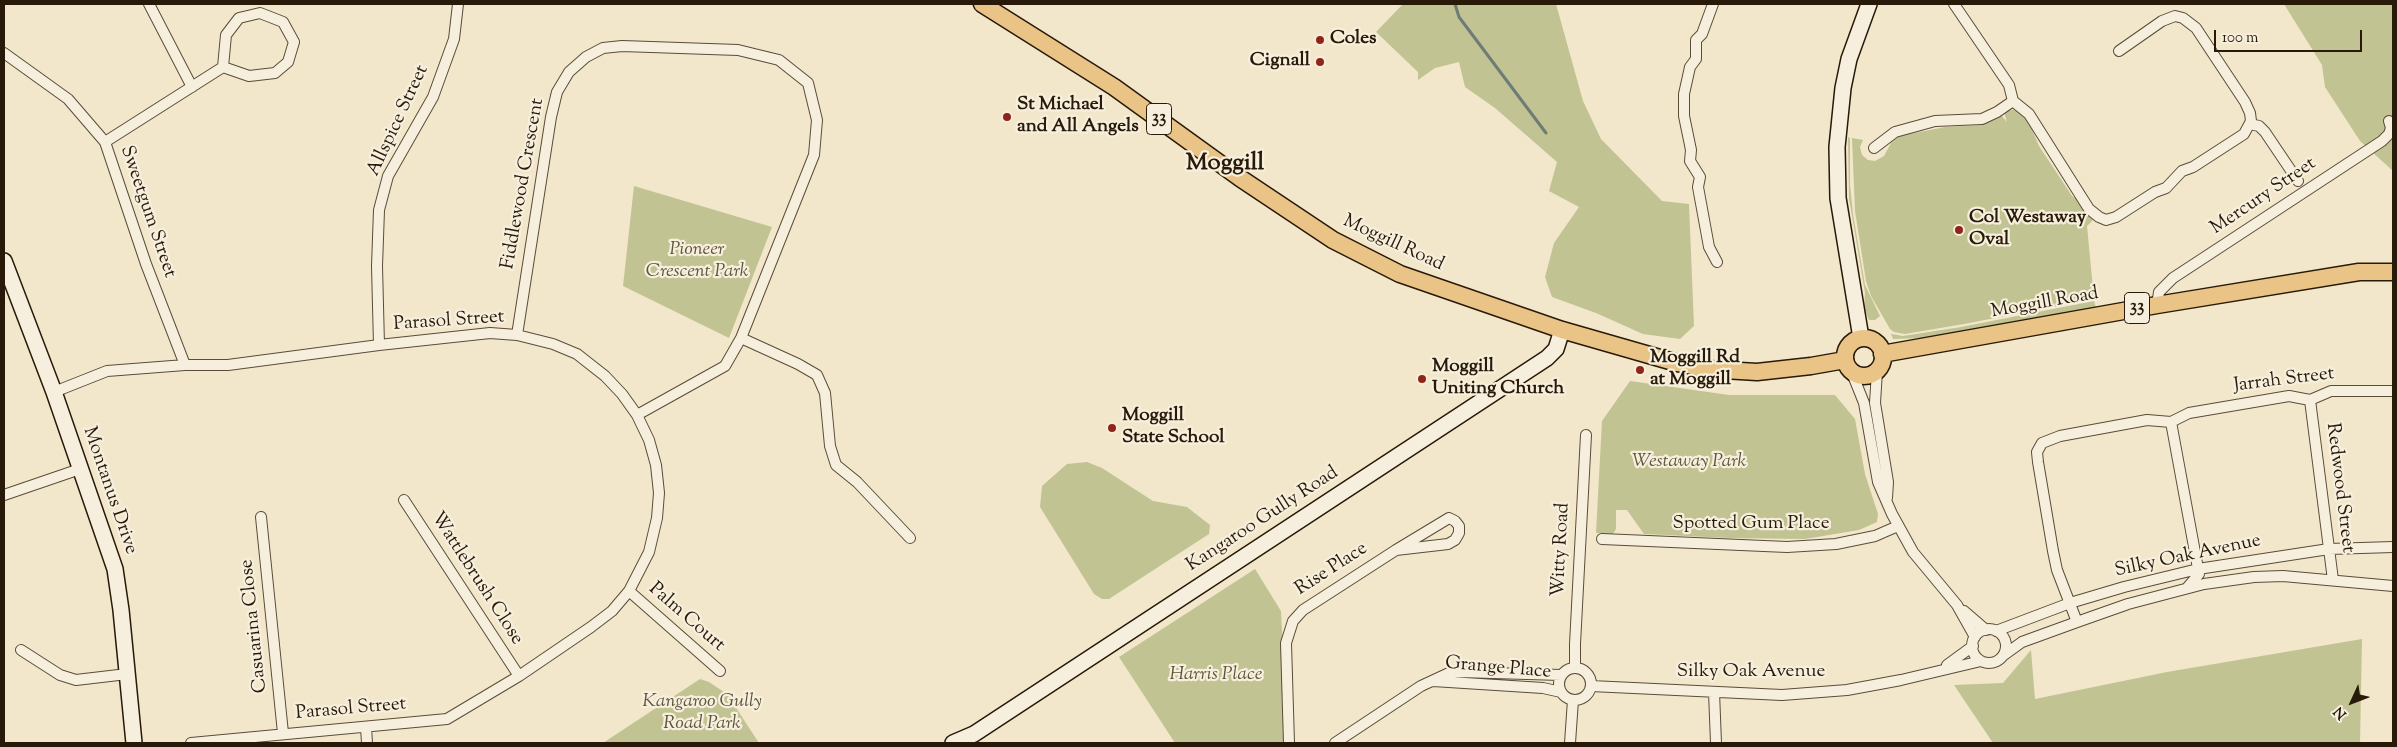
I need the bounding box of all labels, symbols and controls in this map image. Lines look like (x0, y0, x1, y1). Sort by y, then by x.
scale bar (2217, 20, 2364, 52)
text: 100 m (2222, 28, 2258, 49)
place label: Coles (1330, 29, 1377, 51)
marker: Coles (1314, 34, 1326, 46)
place label: Cignall (1250, 51, 1310, 73)
marker: Cignall (1314, 56, 1326, 68)
street label: Allspice Street (363, 62, 435, 180)
place label: St Michael and All Angels (1017, 95, 1139, 139)
street label: Fiddlewood Crescent (498, 97, 550, 271)
road number: 33 (1146, 104, 1172, 134)
marker: St Michael and All Angels (1001, 111, 1013, 123)
street label: Sweetgum Street (114, 143, 180, 281)
district label: Moggill (1186, 151, 1264, 179)
street label: Mercury Street (2207, 153, 2321, 241)
place label: Col Westaway Oval (1969, 208, 2086, 252)
street label: Moggill Road (1339, 211, 1447, 277)
marker: Col Westaway Oval (1953, 224, 1965, 236)
park label: Pioneer Crescent Park (646, 240, 748, 284)
street label: Moggill Road (1989, 283, 2101, 325)
road number: 33 (2124, 292, 2150, 324)
street label: Parasol Street (393, 307, 505, 337)
place label: Moggill Rd at Moggill (1650, 348, 1740, 392)
place label: Moggill Uniting Church (1432, 357, 1564, 401)
marker: Moggill Rd at Moggill (1634, 364, 1646, 376)
street label: Jarrah Street (2232, 364, 2336, 398)
marker: Moggill Uniting Church (1416, 373, 1428, 385)
place label: Moggill State School (1122, 406, 1225, 450)
marker: Moggill State School (1106, 422, 1118, 434)
street label: Redwood Street (2320, 422, 2358, 554)
street label: Montanus Drive (77, 424, 141, 558)
park label: Westaway Park (1632, 452, 1746, 474)
street label: Kangaroo Gully Road (1183, 462, 1343, 578)
street label: Witty Road (1548, 502, 1576, 598)
street label: Wattlebrush Close (425, 508, 527, 650)
street label: Spotted Gum Place (1673, 514, 1829, 536)
street label: Silky Oak Avenue (2113, 530, 2263, 584)
street label: Rise Place (1292, 538, 1372, 602)
street label: Casuarina Close (237, 558, 273, 694)
street label: Palm Court (643, 579, 729, 657)
street label: Grange Place (1444, 653, 1552, 685)
street label: Silky Oak Avenue (1677, 662, 1825, 684)
park label: Harris Place (1169, 665, 1263, 687)
north arrow (2327, 677, 2377, 727)
park label: Kangaroo Gully Road Park (642, 692, 762, 736)
street label: Parasol Street (295, 694, 407, 726)
text: N (2330, 701, 2352, 723)

